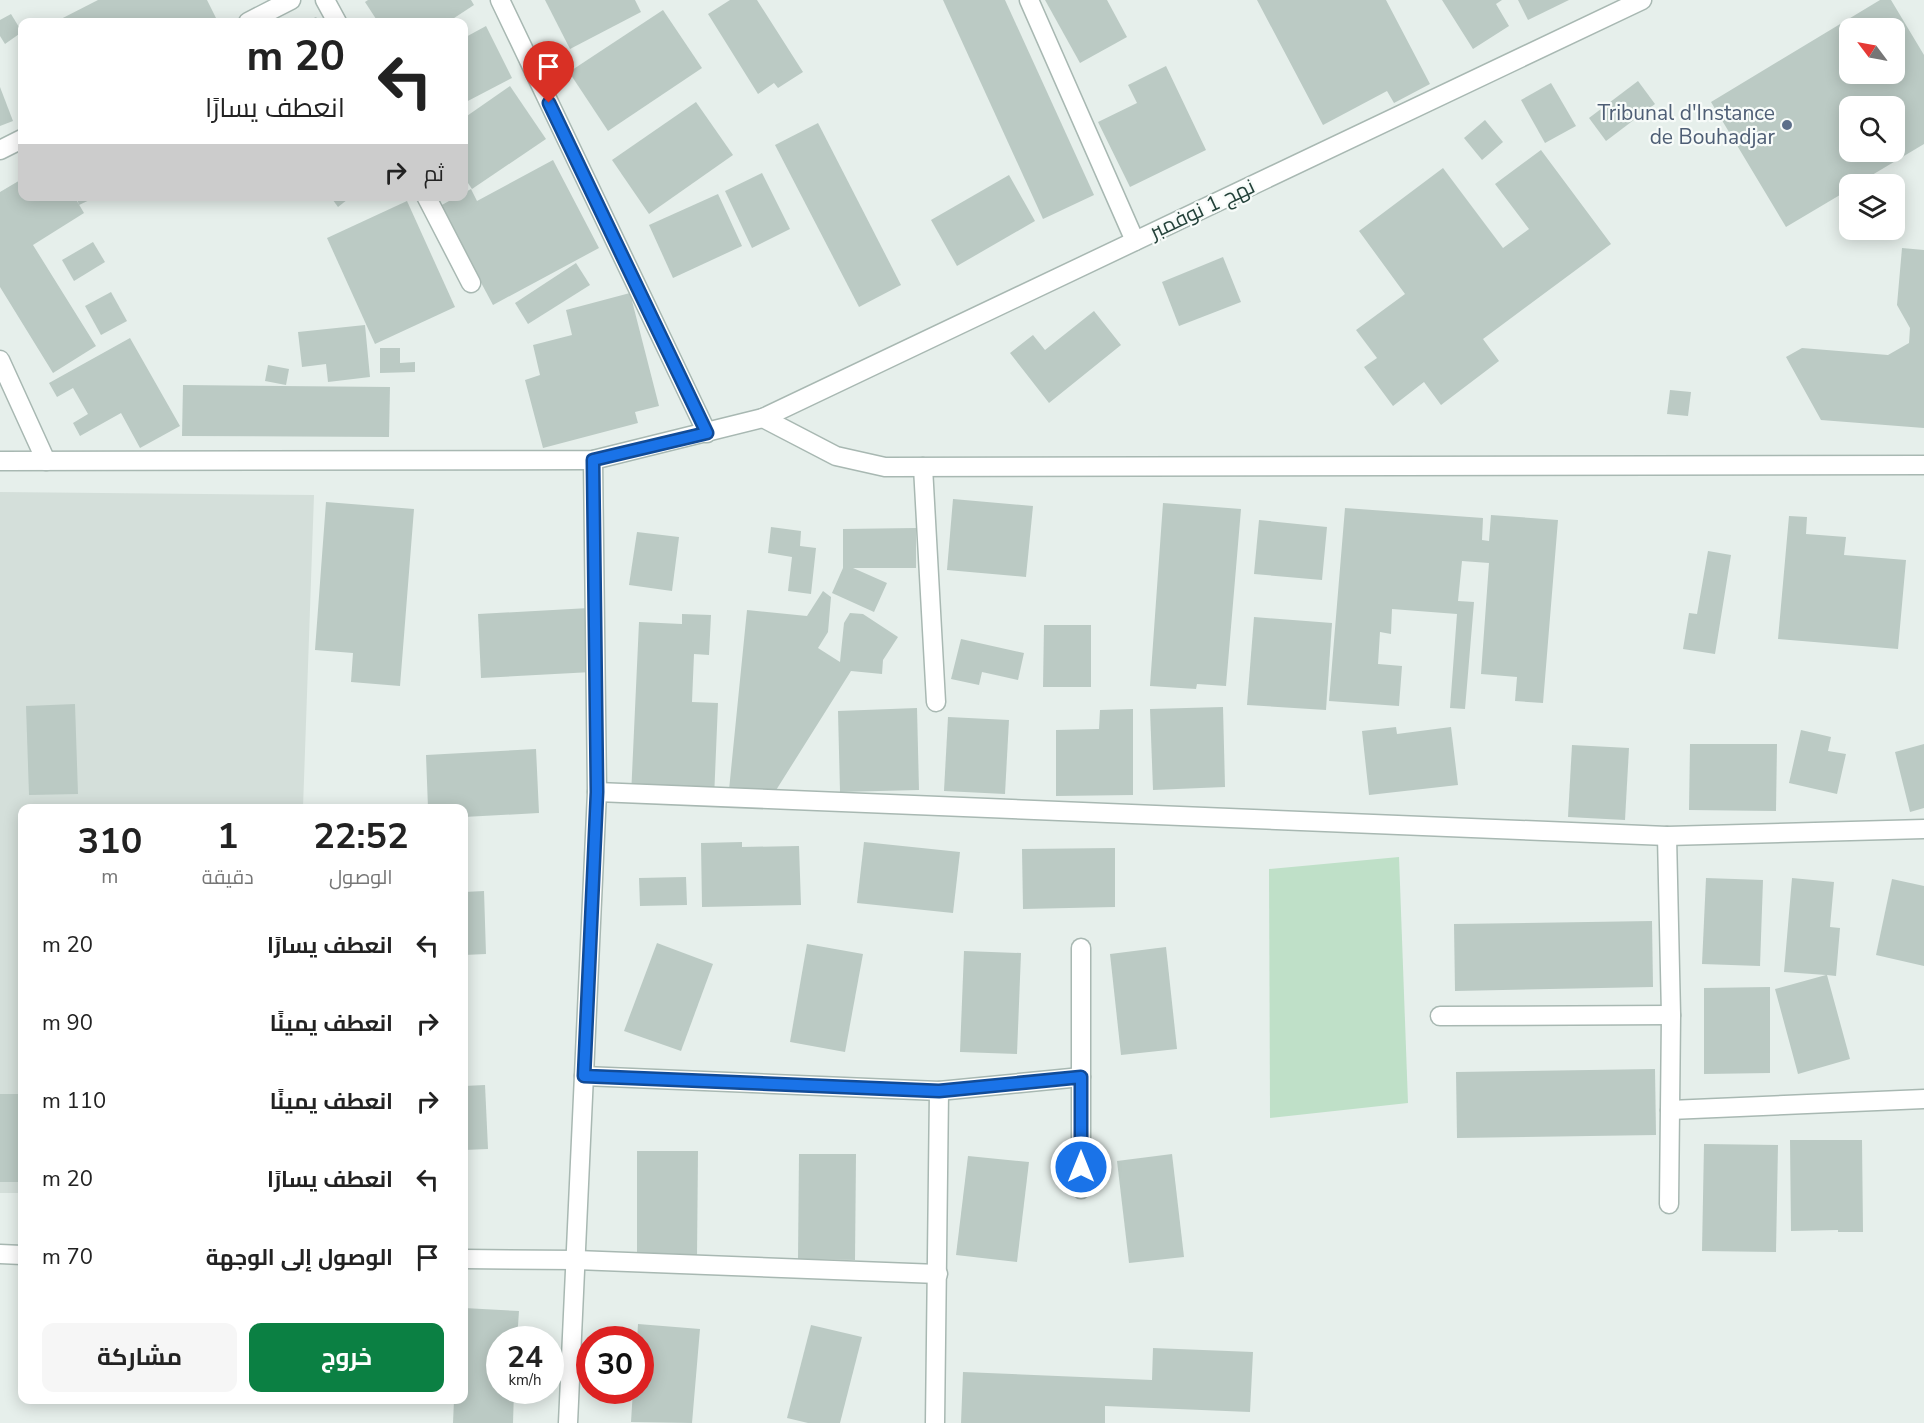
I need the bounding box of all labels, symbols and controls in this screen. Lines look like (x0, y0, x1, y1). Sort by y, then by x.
north arrow (1839, 18, 1905, 84)
map controls (1839, 18, 1905, 240)
text: 20 m (246, 28, 345, 85)
pin (523, 41, 574, 103)
icon: left (366, 42, 444, 120)
icon: arrive (532, 50, 565, 83)
text: انعطف يسارًا (205, 90, 345, 127)
button: search (1839, 96, 1905, 162)
place label: Tribunal d'Instance de Bouhadjar (1598, 99, 1775, 151)
marker: Tribunal d'Instance de Bouhadjar (1780, 118, 1794, 132)
icon: right (379, 156, 412, 189)
text: ثم (424, 159, 444, 189)
street label: نهج 1 نوفمبر (1144, 172, 1259, 246)
button: layers (1839, 174, 1905, 240)
text: 1 (217, 812, 239, 861)
text: 22:52 (313, 812, 409, 861)
text: 310 (77, 817, 142, 866)
text: m (101, 863, 118, 890)
text: دقيقة (202, 864, 254, 891)
text: الوصول (329, 864, 393, 891)
icon: left (411, 929, 444, 962)
text: 20 m (42, 930, 93, 960)
text: انعطف يسارًا (267, 931, 393, 961)
icon: right (411, 1007, 444, 1040)
text: 90 m (42, 1008, 93, 1038)
text: انعطف يمينًا (270, 1009, 393, 1039)
icon: right (411, 1085, 444, 1118)
text: 110 m (42, 1086, 106, 1116)
text: انعطف يمينًا (270, 1087, 393, 1117)
position arrow (1049, 1135, 1113, 1199)
icon: left (411, 1163, 444, 1196)
text: 20 m (42, 1164, 93, 1194)
text: انعطف يسارًا (267, 1165, 393, 1195)
icon: arrive (411, 1241, 444, 1274)
text: 70 m (42, 1242, 93, 1272)
text: الوصول إلى الوجهة (206, 1243, 393, 1273)
button: مشاركة (42, 1323, 237, 1392)
button: خروج (249, 1323, 444, 1392)
speed limit sign: 30 (576, 1326, 654, 1404)
text: 24 (507, 1337, 543, 1378)
text: km/h (508, 1370, 542, 1390)

